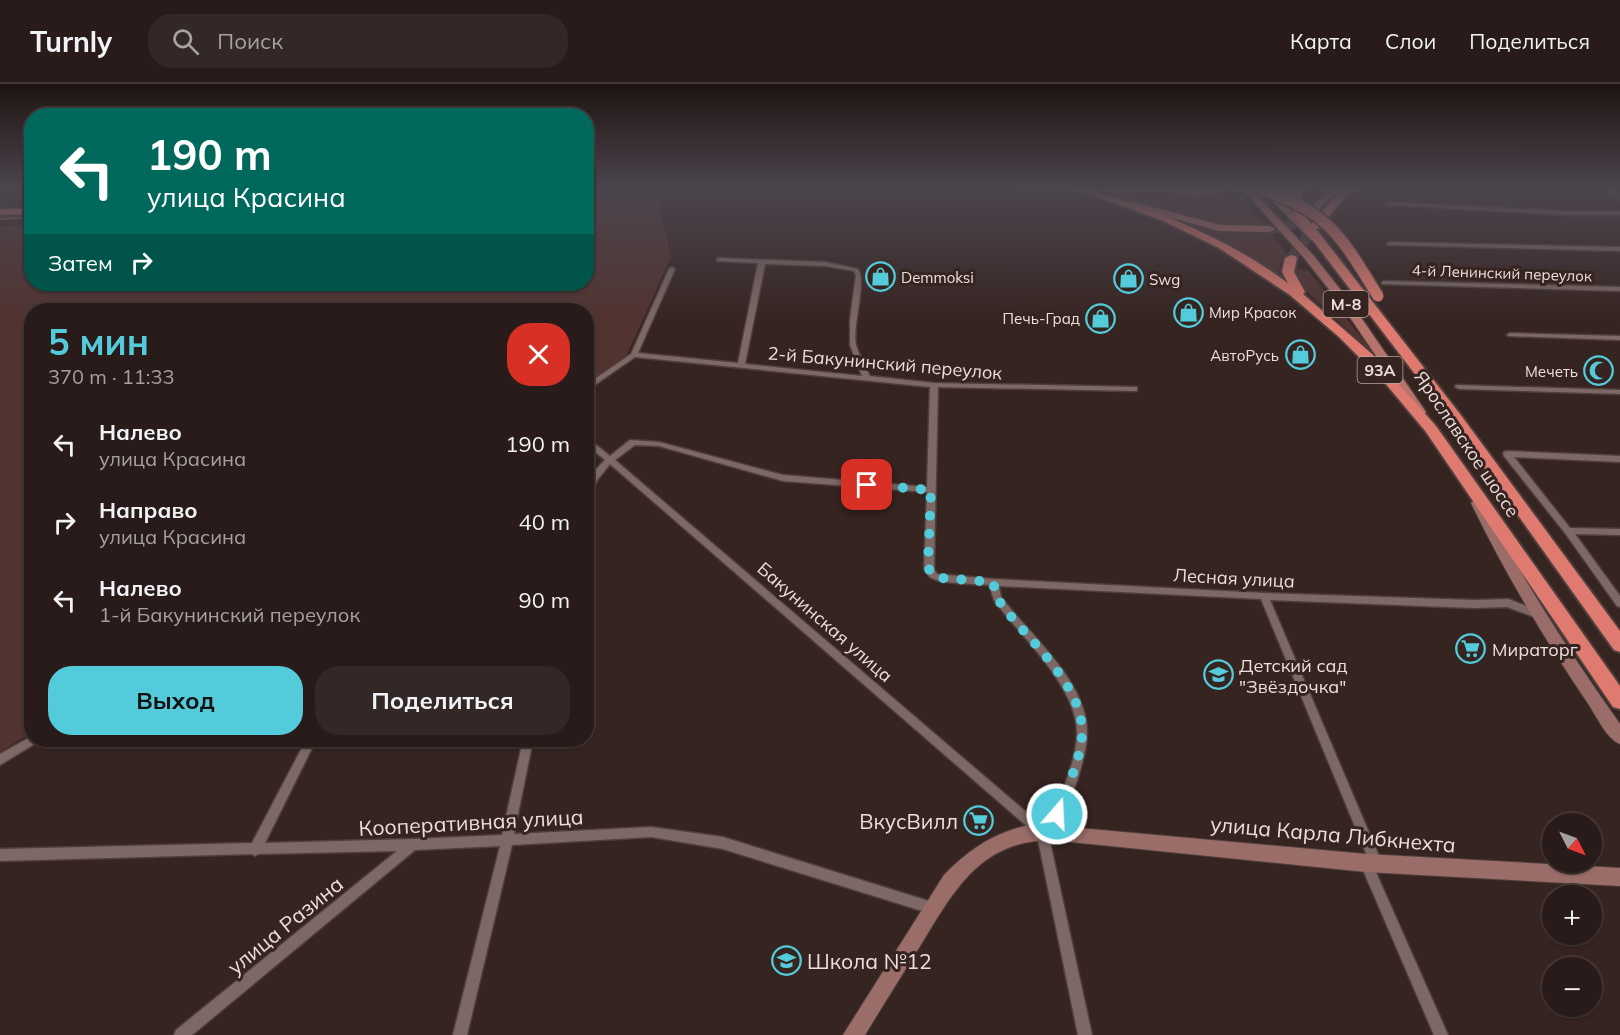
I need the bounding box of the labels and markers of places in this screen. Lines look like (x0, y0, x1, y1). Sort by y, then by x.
shop icon: Demmoksi (864, 261, 896, 293)
shop icon: Swg (1112, 263, 1144, 295)
place label: Demmoksi (901, 268, 974, 287)
place label: Swg (1149, 270, 1180, 289)
shop icon: Мир Красок (1172, 296, 1204, 328)
shop icon: Печь-Град (1085, 302, 1117, 334)
place label: Мир Красок (1209, 303, 1297, 322)
place label: Печь-Град (1003, 309, 1080, 328)
shop icon: АвтоРусь (1284, 339, 1316, 371)
place label: АвтоРусь (1210, 346, 1279, 365)
mosque icon: Мечеть (1583, 355, 1615, 387)
place label: Мечеть (1525, 362, 1578, 381)
pin (841, 459, 892, 510)
supermarket icon: Мираторг (1455, 633, 1487, 665)
place label: Мираторг (1492, 638, 1578, 661)
place label: Детский сад "Звёздочка" (1239, 654, 1348, 698)
school or university icon: Детский сад "Звёздочка" (1202, 659, 1234, 691)
supermarket icon: ВкусВилл (963, 805, 995, 837)
place label: ВкусВилл (859, 808, 958, 834)
school or university icon: Школа №12 (770, 945, 802, 977)
place label: Школа №12 (807, 948, 932, 974)

